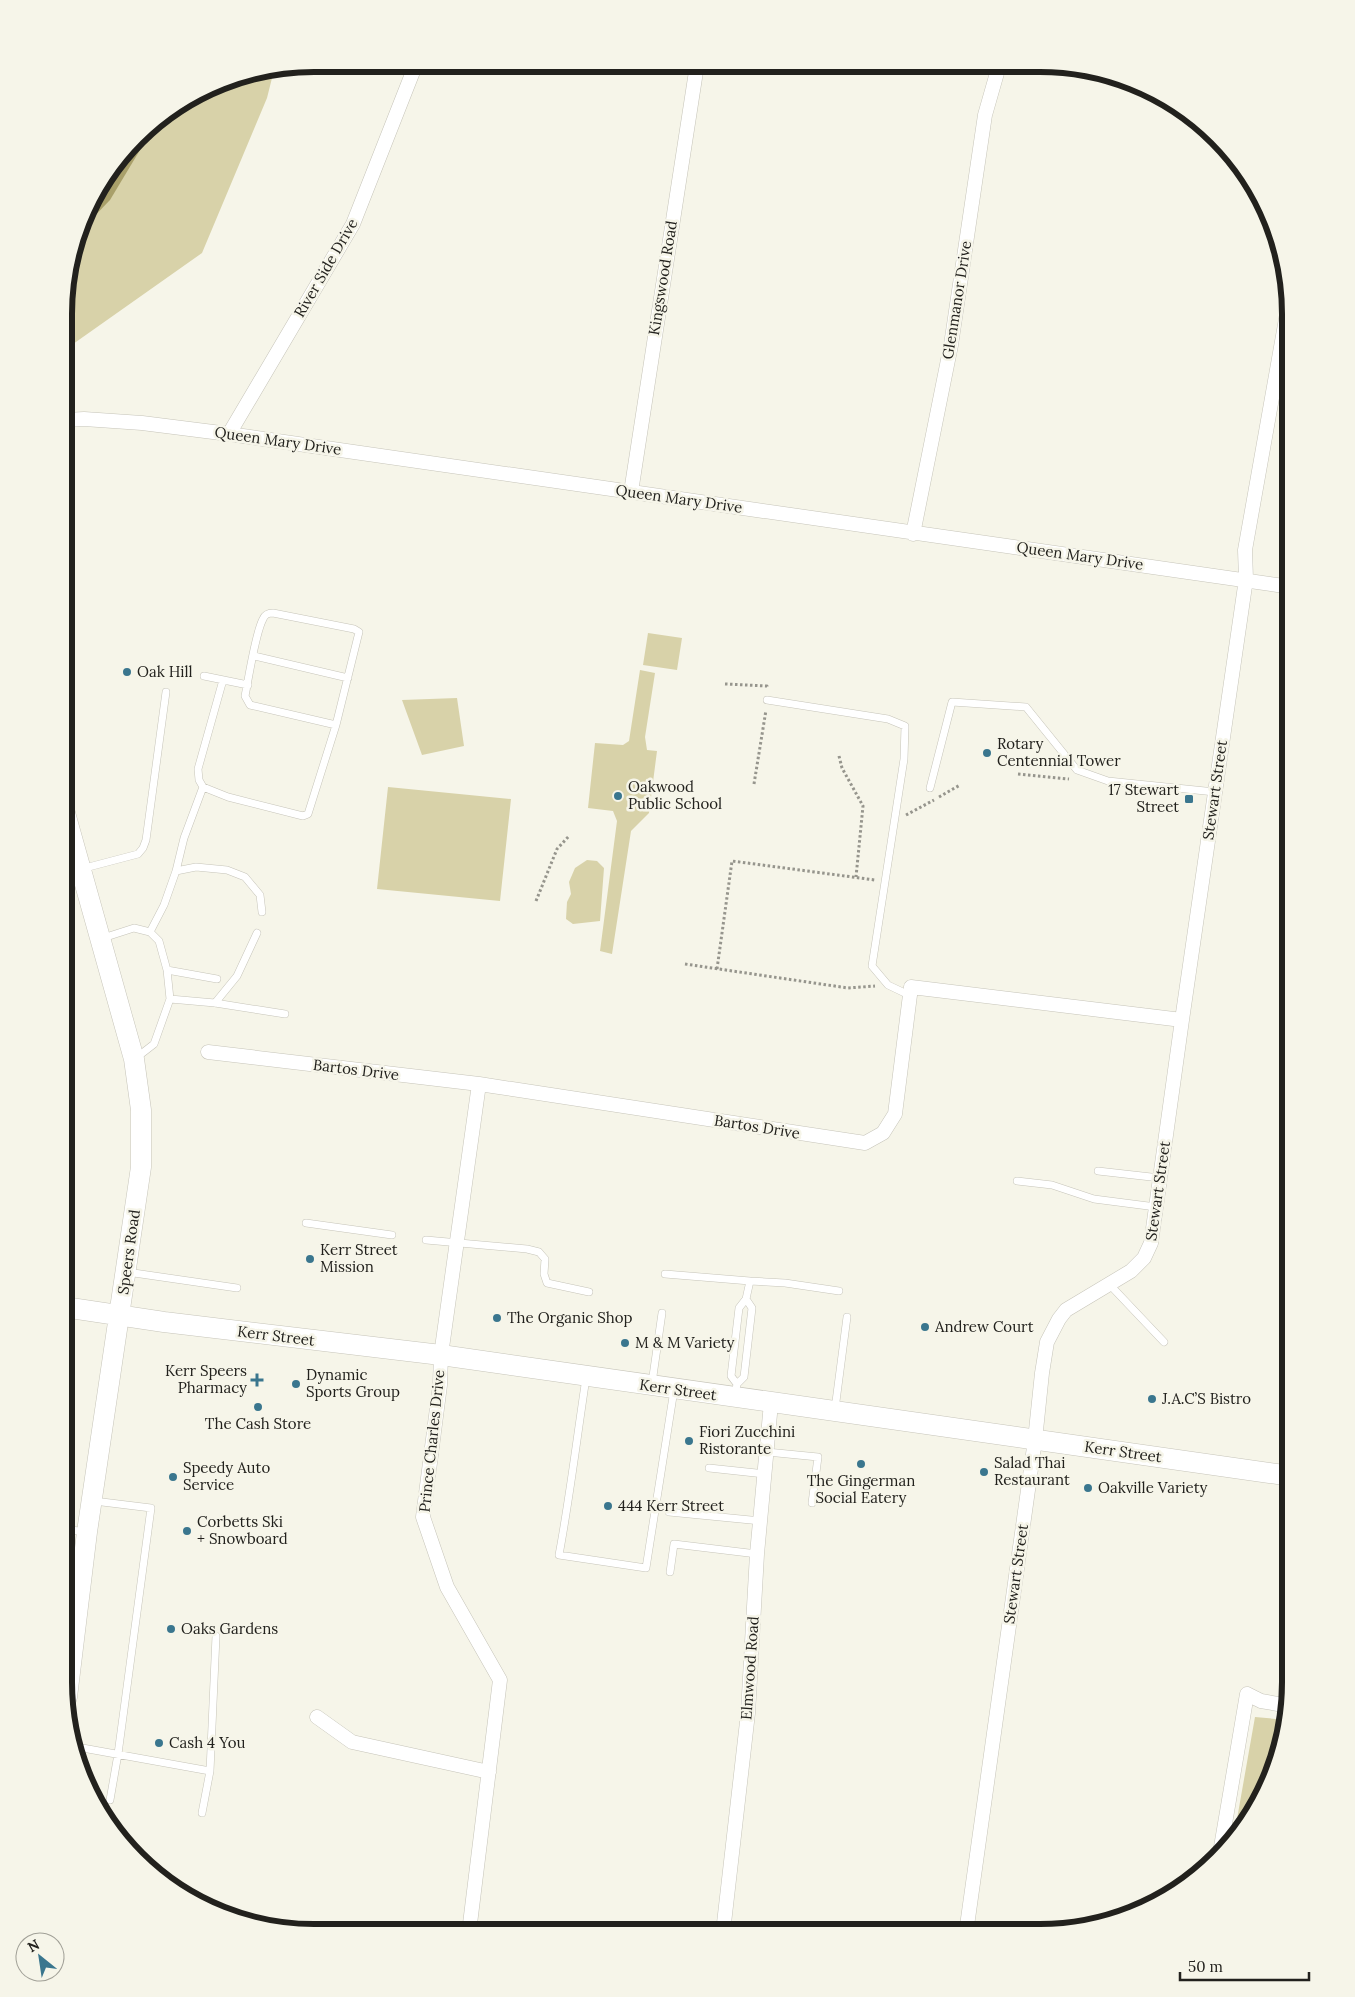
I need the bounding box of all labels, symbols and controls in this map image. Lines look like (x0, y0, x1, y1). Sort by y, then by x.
street label: River Side Drive (290, 215, 362, 321)
street label: Kingswood Road (644, 219, 681, 337)
street label: Glenmanor Drive (938, 239, 975, 361)
street label: Queen Mary Drive (213, 422, 343, 459)
street label: Queen Mary Drive (614, 480, 744, 517)
street label: Queen Mary Drive (1015, 537, 1145, 574)
place label: Oak Hill (137, 662, 193, 681)
marker: Oak Hill (121, 666, 133, 678)
place label: Rotary Centennial Tower (997, 734, 1121, 770)
street label: Stewart Street (1198, 739, 1231, 841)
marker: Rotary Centennial Tower (981, 747, 993, 759)
place label: Oakwood Public School (628, 777, 722, 813)
place label: 17 Stewart Street (1108, 780, 1179, 816)
marker: Oakwood Public School (612, 790, 624, 802)
marker: 17 Stewart Street (1183, 793, 1195, 805)
street label: Bartos Drive (312, 1055, 400, 1084)
street label: Bartos Drive (713, 1110, 801, 1143)
street label: Stewart Street (1141, 1140, 1174, 1242)
street label: Speers Road (113, 1208, 144, 1296)
place label: Kerr Street Mission (320, 1240, 398, 1276)
marker: Kerr Street Mission (304, 1253, 316, 1265)
place label: The Organic Shop (507, 1308, 633, 1327)
marker: The Organic Shop (491, 1312, 503, 1324)
place label: Andrew Court (934, 1317, 1034, 1336)
street label: Kerr Street (236, 1321, 316, 1350)
marker: Andrew Court (919, 1321, 931, 1333)
place label: M & M Variety (635, 1333, 735, 1352)
marker: M & M Variety (619, 1337, 631, 1349)
place label: Kerr Speers Pharmacy (165, 1361, 247, 1397)
place label: Dynamic Sports Group (306, 1365, 400, 1401)
street label: Prince Charles Drive (415, 1369, 448, 1513)
marker: Kerr Speers Pharmacy (251, 1374, 263, 1386)
street label: Kerr Street (638, 1375, 718, 1404)
marker: Dynamic Sports Group (290, 1378, 302, 1390)
place label: J.A.C’S Bistro (1161, 1389, 1251, 1408)
marker: J.A.C’S Bistro (1146, 1393, 1158, 1405)
marker: The Cash Store (252, 1401, 264, 1413)
place label: The Cash Store (205, 1414, 311, 1433)
place label: Fiori Zucchini Ristorante (699, 1422, 795, 1458)
marker: Fiori Zucchini Ristorante (683, 1435, 695, 1447)
street label: Kerr Street (1083, 1437, 1163, 1466)
place label: Salad Thai Restaurant (994, 1453, 1070, 1489)
place label: Speedy Auto Service (183, 1458, 270, 1494)
marker: The Gingerman Social Eatery (855, 1458, 867, 1470)
marker: Salad Thai Restaurant (978, 1466, 990, 1478)
marker: Speedy Auto Service (167, 1471, 179, 1483)
place label: The Gingerman Social Eatery (807, 1471, 915, 1507)
place label: Oakville Variety (1098, 1478, 1207, 1497)
marker: Oakville Variety (1082, 1482, 1094, 1494)
place label: 444 Kerr Street (618, 1496, 724, 1515)
marker: 444 Kerr Street (602, 1500, 614, 1512)
place label: Corbetts Ski + Snowboard (197, 1512, 288, 1548)
street label: Stewart Street (999, 1523, 1032, 1625)
marker: Corbetts Ski + Snowboard (181, 1525, 193, 1537)
street label: Elmwood Road (736, 1615, 763, 1720)
place label: Oaks Gardens (181, 1619, 278, 1638)
marker: Oaks Gardens (165, 1623, 177, 1635)
place label: Cash 4 You (169, 1733, 245, 1752)
marker: Cash 4 You (153, 1737, 165, 1749)
north arrow (15, 1932, 65, 1982)
text: N (24, 1935, 43, 1956)
scale bar (1180, 1950, 1309, 1982)
text: 50 m (1188, 1957, 1223, 1976)

